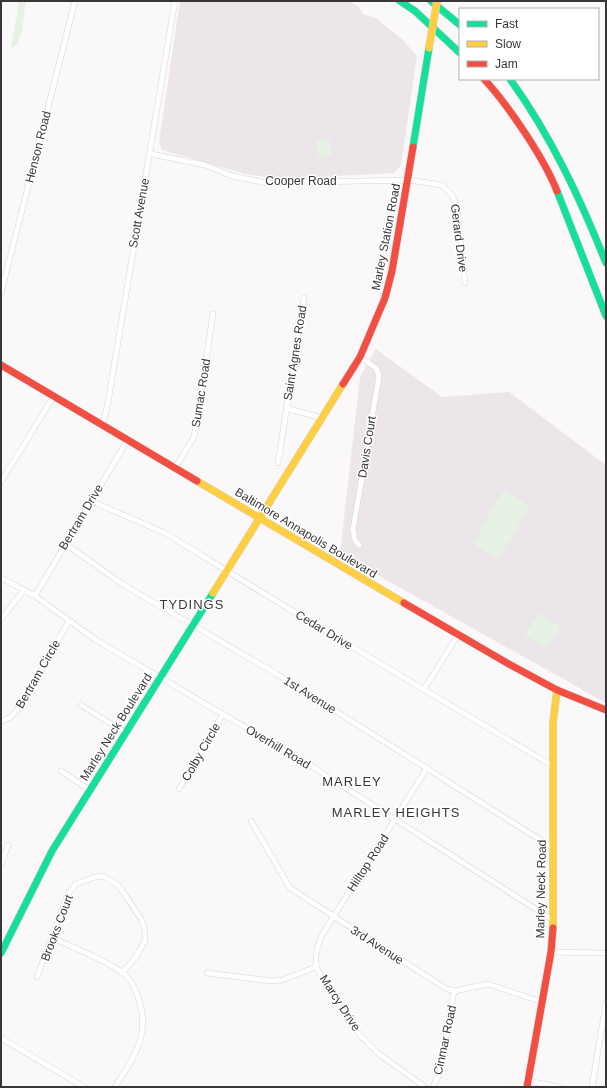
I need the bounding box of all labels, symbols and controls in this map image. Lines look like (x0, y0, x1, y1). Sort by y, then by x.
legend (459, 8, 599, 80)
text: Fast (495, 17, 519, 31)
text: Slow (495, 37, 521, 51)
text: Jam (495, 57, 518, 71)
street label: Henson Road (22, 110, 54, 184)
street label: Cooper Road (265, 174, 337, 188)
street label: Scott Avenue (126, 177, 152, 249)
street label: Marley Station Road (369, 182, 403, 292)
street label: Gerard Drive (448, 203, 470, 273)
street label: Saint Agnes Road (281, 304, 309, 402)
street label: Sumac Road (189, 358, 213, 428)
street label: Davis Court (355, 414, 379, 479)
street label: Bertram Drive (56, 481, 106, 552)
street label: Baltimore Annapolis Boulevard (232, 485, 380, 581)
district label: TYDINGS (160, 597, 224, 612)
street label: Cedar Drive (293, 608, 355, 653)
street label: Bertram Circle (13, 637, 63, 711)
street label: Marley Neck Boulevard (77, 671, 155, 783)
street label: 1st Avenue (281, 673, 339, 717)
street label: Colby Circle (179, 720, 223, 784)
street label: Overhill Road (243, 722, 313, 772)
district label: MARLEY (322, 774, 382, 789)
district label: MARLEY HEIGHTS (332, 805, 460, 820)
street label: Hilltop Road (344, 832, 392, 894)
street label: Marley Neck Road (533, 840, 549, 938)
street label: Brooks Court (38, 892, 76, 963)
street label: 3rd Avenue (348, 923, 406, 968)
street label: Marcy Drive (317, 972, 363, 1034)
street label: Cinmar Road (431, 1004, 459, 1076)

